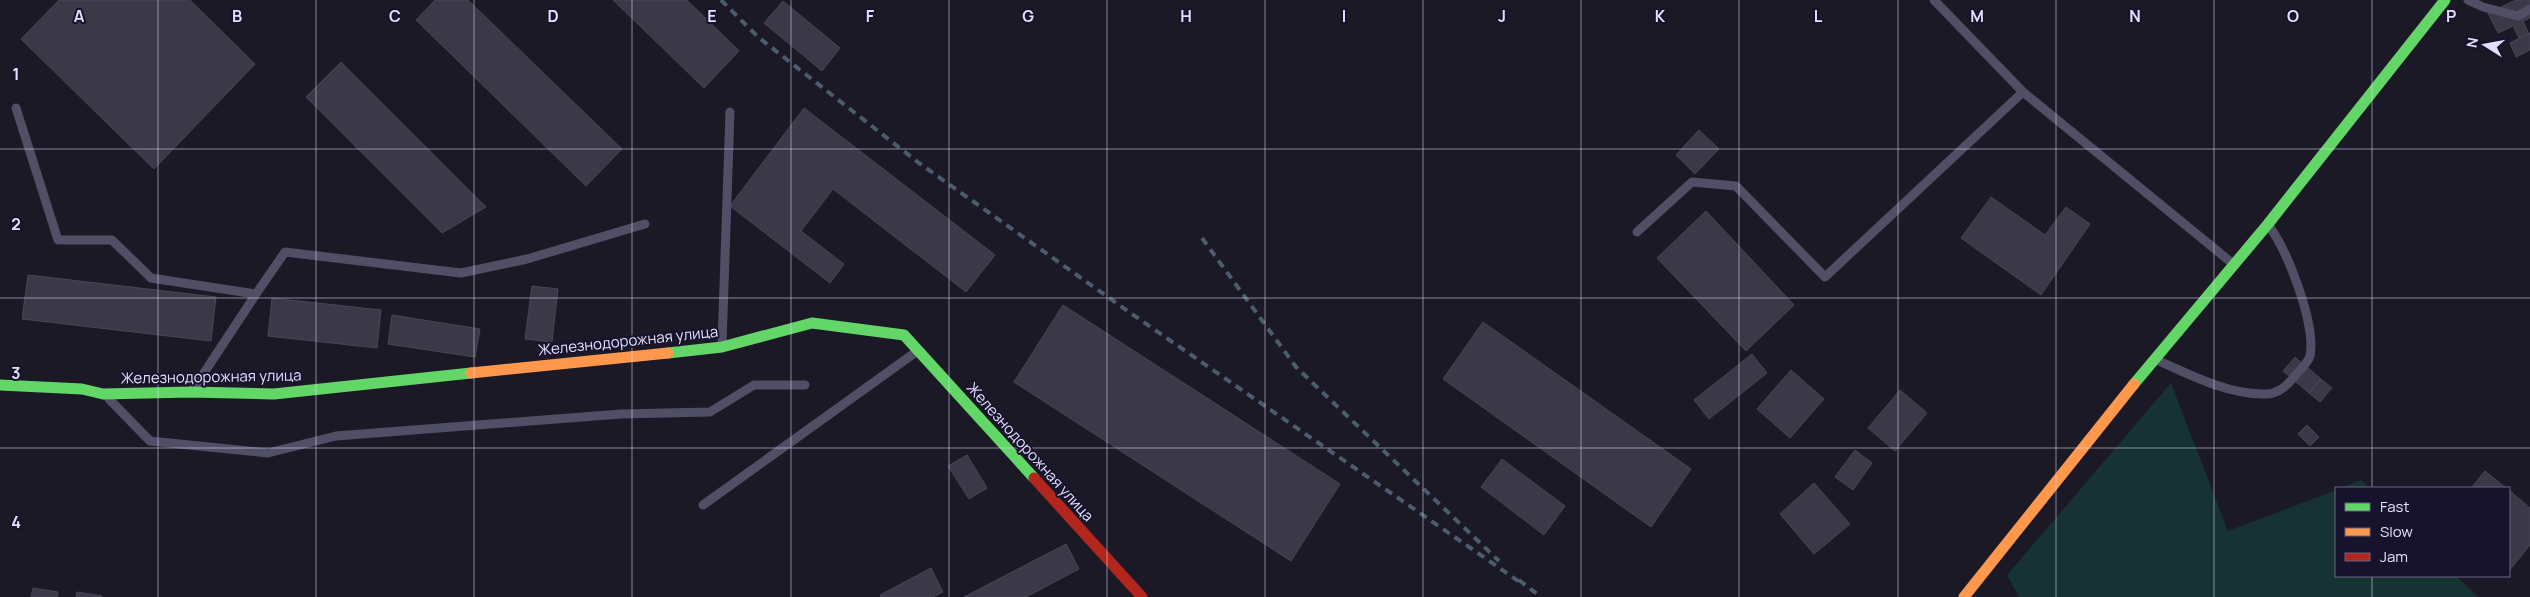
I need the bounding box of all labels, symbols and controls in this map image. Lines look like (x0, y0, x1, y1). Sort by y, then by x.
text: A (74, 5, 85, 27)
text: B (232, 5, 242, 27)
text: C (389, 5, 401, 27)
text: D (547, 5, 559, 27)
text: E (707, 5, 717, 27)
text: F (866, 5, 875, 27)
text: G (1022, 5, 1034, 27)
text: H (1180, 5, 1192, 27)
text: I (1342, 5, 1346, 27)
text: J (1498, 5, 1506, 27)
text: K (1655, 5, 1666, 27)
text: L (1814, 5, 1823, 27)
text: M (1970, 5, 1984, 27)
text: N (2129, 5, 2141, 27)
text: O (2287, 5, 2299, 27)
text: P (2446, 5, 2456, 27)
north arrow (2460, 20, 2510, 70)
text: N (2461, 36, 2482, 49)
text: 1 (12, 63, 20, 85)
text: 2 (11, 213, 21, 235)
street label: Железнодорожная улица (537, 321, 719, 360)
text: 3 (11, 362, 21, 384)
street label: Железнодорожная улица (120, 364, 302, 389)
street label: Железнодорожная улица (962, 377, 1099, 526)
legend (2335, 487, 2510, 577)
text: Fast (2380, 496, 2409, 517)
text: 4 (11, 511, 21, 533)
text: Slow (2380, 521, 2413, 542)
text: Jam (2380, 546, 2408, 567)

